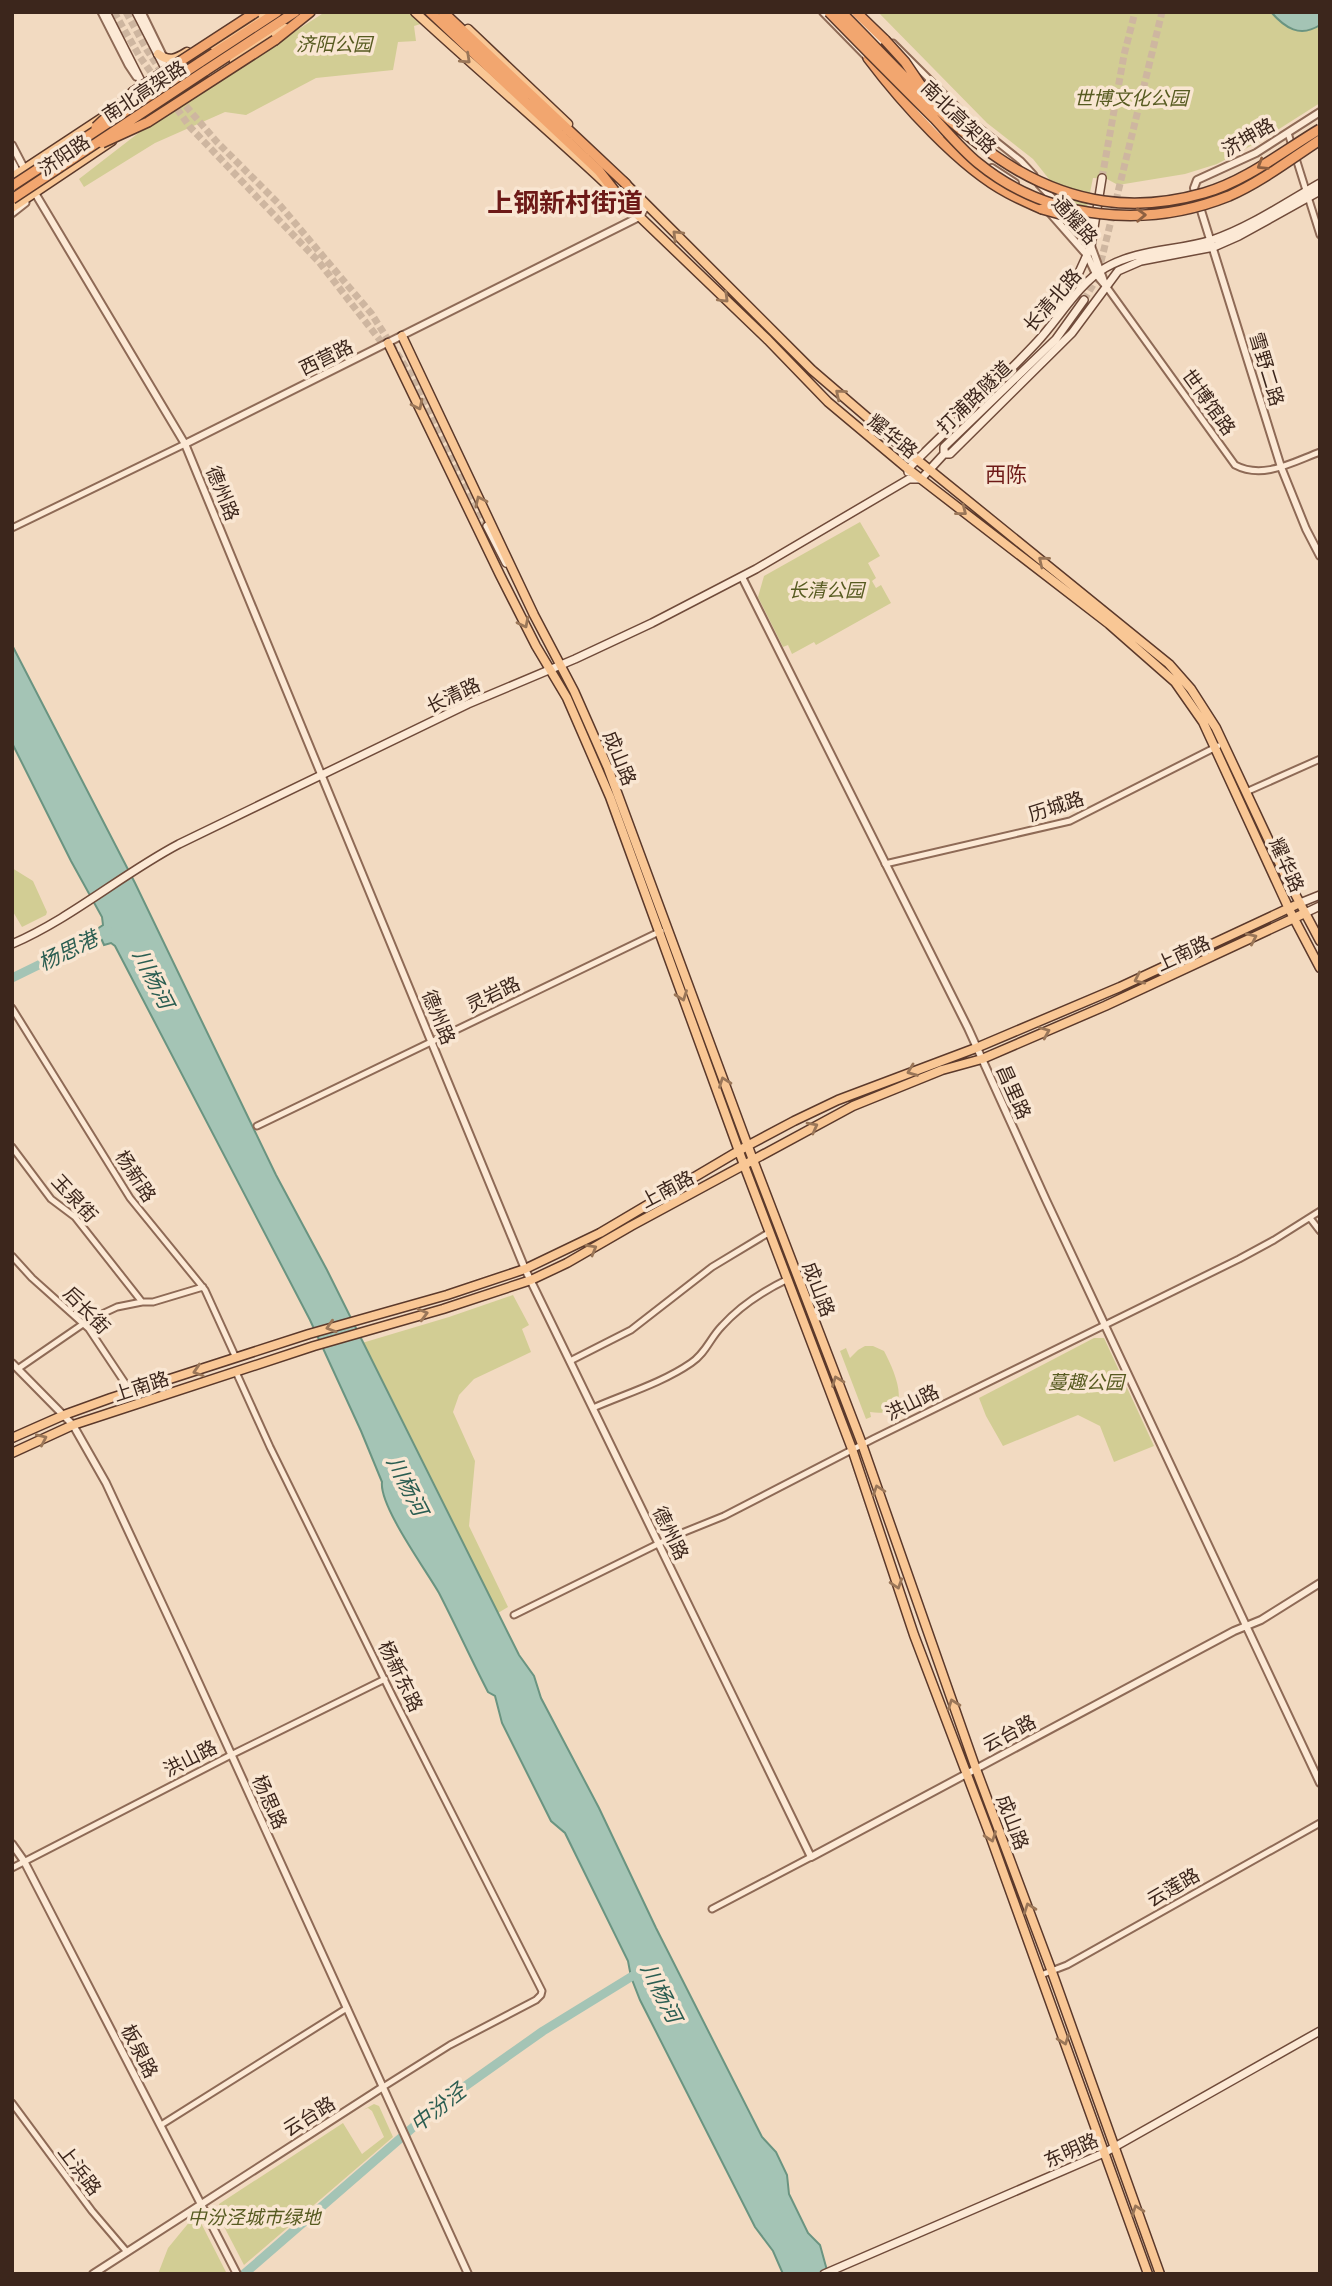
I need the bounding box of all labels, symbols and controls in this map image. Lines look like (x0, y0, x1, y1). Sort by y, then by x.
park label: 济阳公园 (296, 32, 375, 56)
one-way arrow (457, 50, 470, 63)
street label: 南北高架路 (98, 55, 190, 127)
street label: 南北高架路 (916, 75, 1002, 159)
park label: 世博文化公园 (1074, 86, 1191, 110)
street label: 济坤路 (1217, 112, 1279, 162)
street label: 济阳路 (34, 129, 94, 181)
one-way arrow (1256, 156, 1269, 169)
district label: 上钢新村街道 (487, 186, 643, 219)
street label: 通耀路 (1047, 191, 1103, 249)
one-way arrow (1136, 208, 1147, 223)
one-way arrow (673, 231, 685, 243)
street label: 长清北路 (1018, 263, 1086, 337)
one-way arrow (716, 290, 729, 303)
street label: 雪野二路 (1244, 329, 1290, 409)
street label: 西营路 (295, 334, 357, 380)
street label: 打浦路隧道 (931, 355, 1017, 439)
street label: 世博馆路 (1177, 364, 1241, 440)
one-way arrow (835, 390, 848, 402)
one-way arrow (409, 398, 423, 410)
street label: 耀华路 (863, 409, 923, 463)
district label: 西陈 (985, 461, 1027, 488)
street label: 德州路 (201, 462, 245, 524)
one-way arrow (475, 496, 489, 508)
one-way arrow (954, 502, 966, 515)
one-way arrow (1039, 557, 1051, 570)
park label: 长清公园 (788, 578, 867, 602)
one-way arrow (516, 616, 530, 628)
street label: 长清路 (422, 672, 484, 718)
street label: 成山路 (598, 727, 642, 789)
street label: 历城路 (1025, 786, 1087, 826)
street label: 耀华路 (1264, 834, 1310, 896)
water label: 杨思港 (34, 923, 105, 976)
street label: 上南路 (1152, 930, 1214, 976)
one-way arrow (1245, 932, 1257, 946)
water label: 川杨河 (127, 945, 182, 1017)
street label: 灵岩路 (462, 971, 524, 1017)
one-way arrow (1133, 971, 1146, 985)
street label: 德州路 (417, 986, 461, 1048)
one-way arrow (674, 989, 688, 1001)
one-way arrow (1037, 1026, 1050, 1040)
street label: 昌里路 (991, 1061, 1037, 1123)
one-way arrow (907, 1062, 919, 1076)
one-way arrow (718, 1076, 732, 1088)
one-way arrow (805, 1122, 818, 1135)
street label: 杨新路 (110, 1146, 162, 1206)
street label: 上南路 (636, 1165, 698, 1213)
street label: 玉泉街 (47, 1169, 103, 1227)
one-way arrow (584, 1244, 597, 1257)
street label: 成山路 (798, 1258, 840, 1320)
street label: 后长街 (59, 1281, 115, 1339)
one-way arrow (417, 1308, 429, 1323)
one-way arrow (325, 1319, 337, 1334)
one-way arrow (192, 1362, 204, 1377)
street label: 上南路 (110, 1366, 172, 1406)
park label: 蔓趣公园 (1048, 1370, 1127, 1394)
one-way arrow (832, 1375, 846, 1387)
street label: 洪山路 (881, 1379, 943, 1425)
one-way arrow (35, 1433, 48, 1447)
water label: 川杨河 (381, 1452, 436, 1524)
one-way arrow (872, 1484, 886, 1496)
street label: 德州路 (648, 1502, 694, 1564)
one-way arrow (889, 1577, 903, 1589)
street label: 杨新东路 (374, 1637, 428, 1715)
one-way arrow (947, 1699, 961, 1711)
street label: 云台路 (978, 1709, 1040, 1757)
street label: 洪山路 (159, 1734, 221, 1782)
street label: 杨思路 (247, 1771, 293, 1833)
street label: 成山路 (992, 1791, 1034, 1853)
one-way arrow (983, 1831, 997, 1843)
street label: 云莲路 (1142, 1862, 1204, 1912)
one-way arrow (1023, 1902, 1037, 1914)
water label: 川杨河 (635, 1959, 690, 2031)
street label: 板泉路 (116, 2020, 164, 2082)
one-way arrow (1056, 2033, 1070, 2045)
water label: 中汾泾 (405, 2076, 472, 2138)
street label: 云台路 (278, 2091, 340, 2141)
street label: 东明路 (1040, 2127, 1102, 2173)
street label: 上浜路 (53, 2140, 107, 2200)
one-way arrow (1131, 2204, 1145, 2216)
park label: 中汾泾城市绿地 (187, 2205, 322, 2229)

